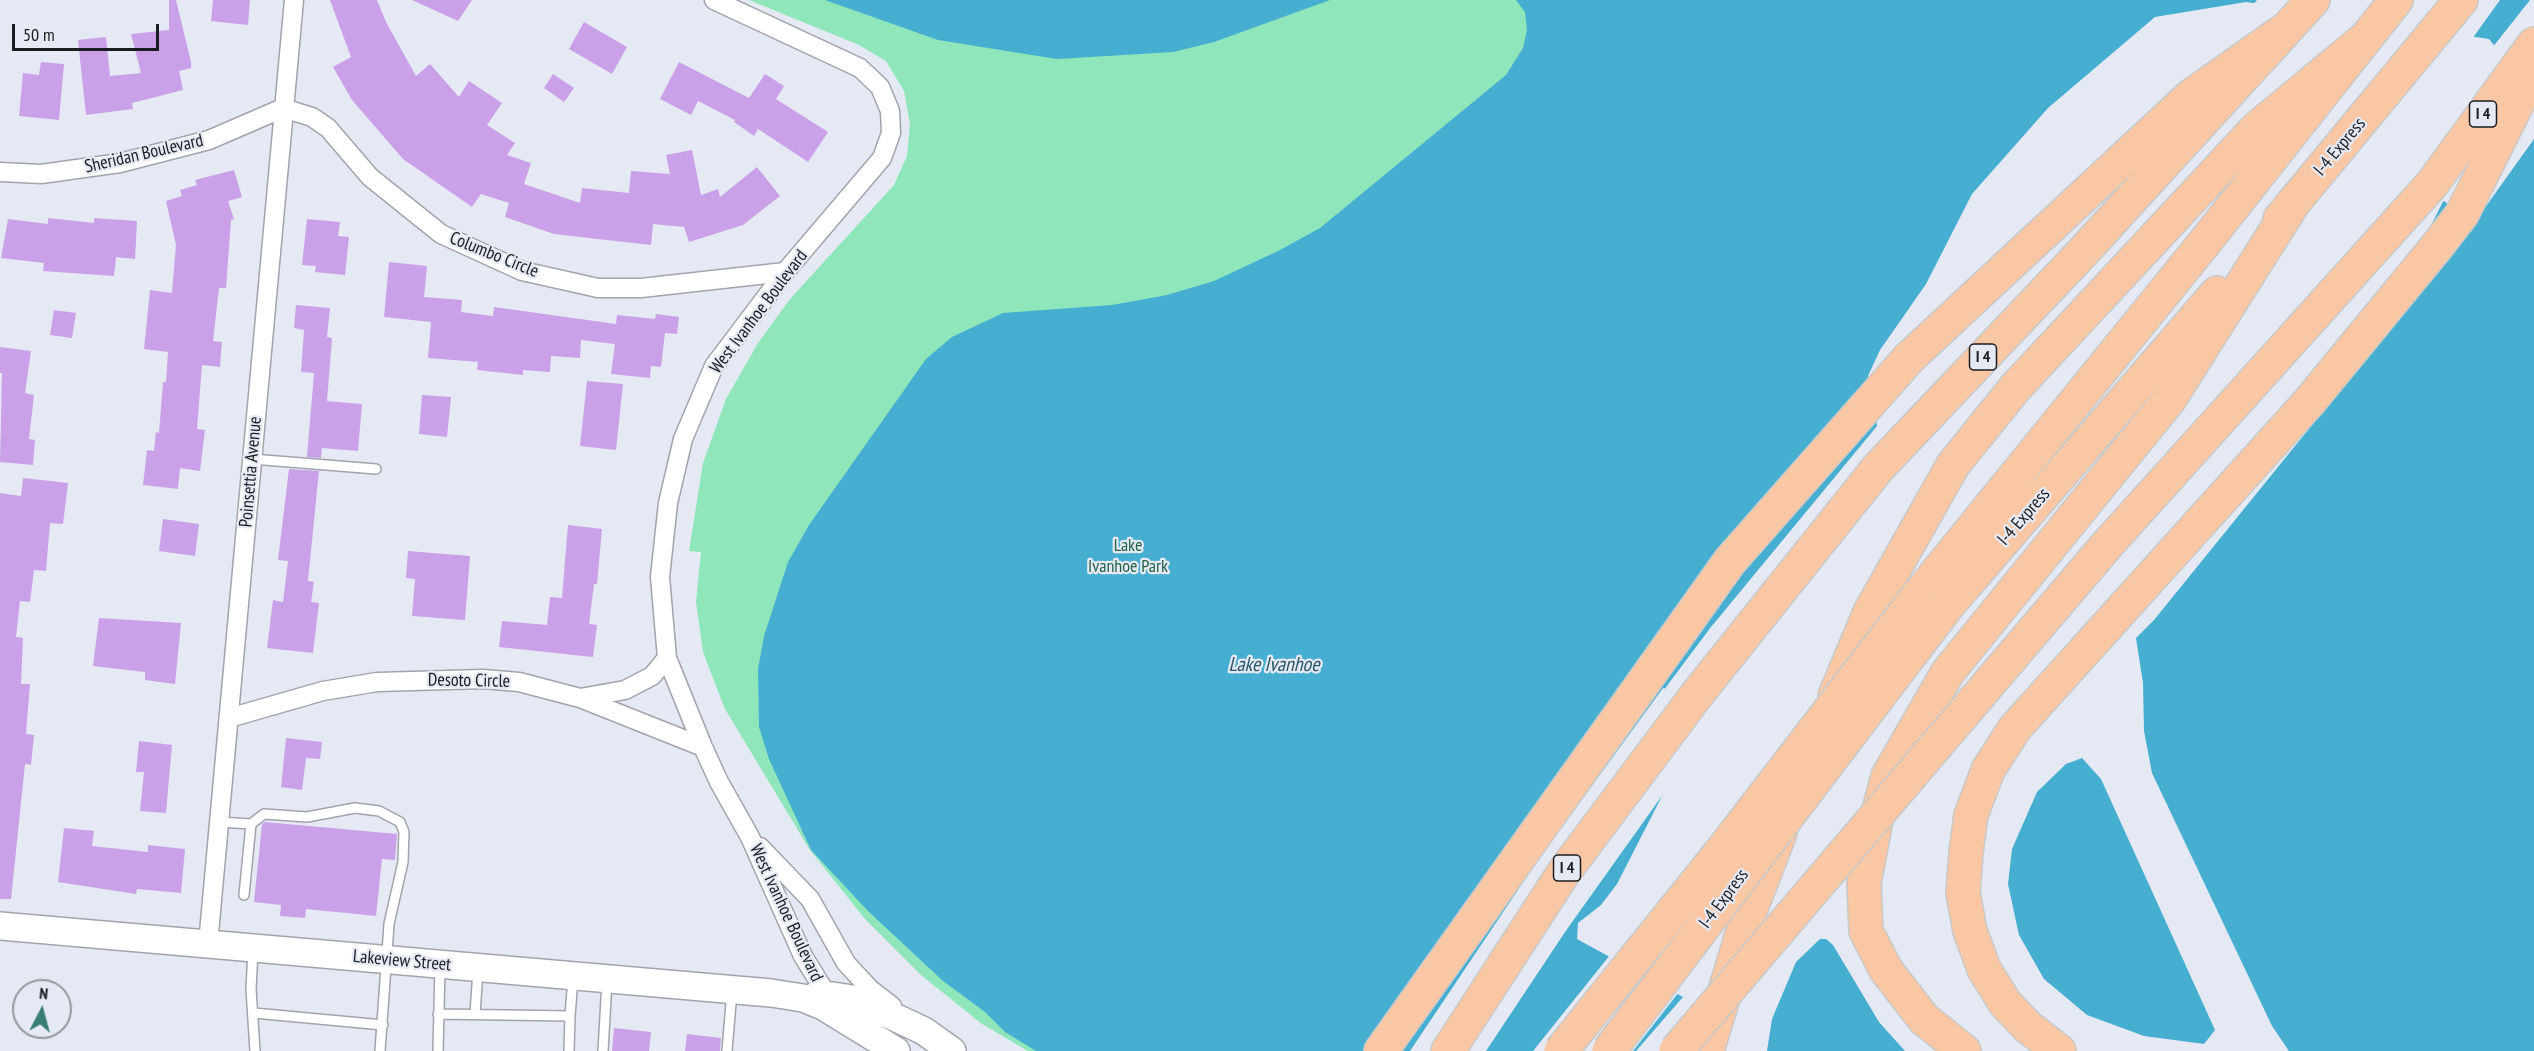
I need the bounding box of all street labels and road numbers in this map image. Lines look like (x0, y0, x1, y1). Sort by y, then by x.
road number: I 4 (2470, 101, 2496, 127)
street label: I-4 Express (2310, 114, 2370, 180)
street label: Sheridan Boulevard (83, 130, 205, 178)
street label: Columbo Circle (446, 227, 542, 283)
street label: West Ivanhoe Boulevard (705, 246, 813, 378)
road number: I 4 (1970, 344, 1996, 370)
street label: Poinsettia Avenue (235, 416, 267, 528)
street label: I-4 Express (1993, 484, 2055, 550)
street label: Desoto Circle (428, 669, 510, 693)
street label: West Ivanhoe Boulevard (745, 841, 827, 985)
road number: I 4 (1554, 855, 1580, 881)
street label: I-4 Express (1695, 865, 1753, 933)
street label: Lakeview Street (352, 946, 452, 976)

